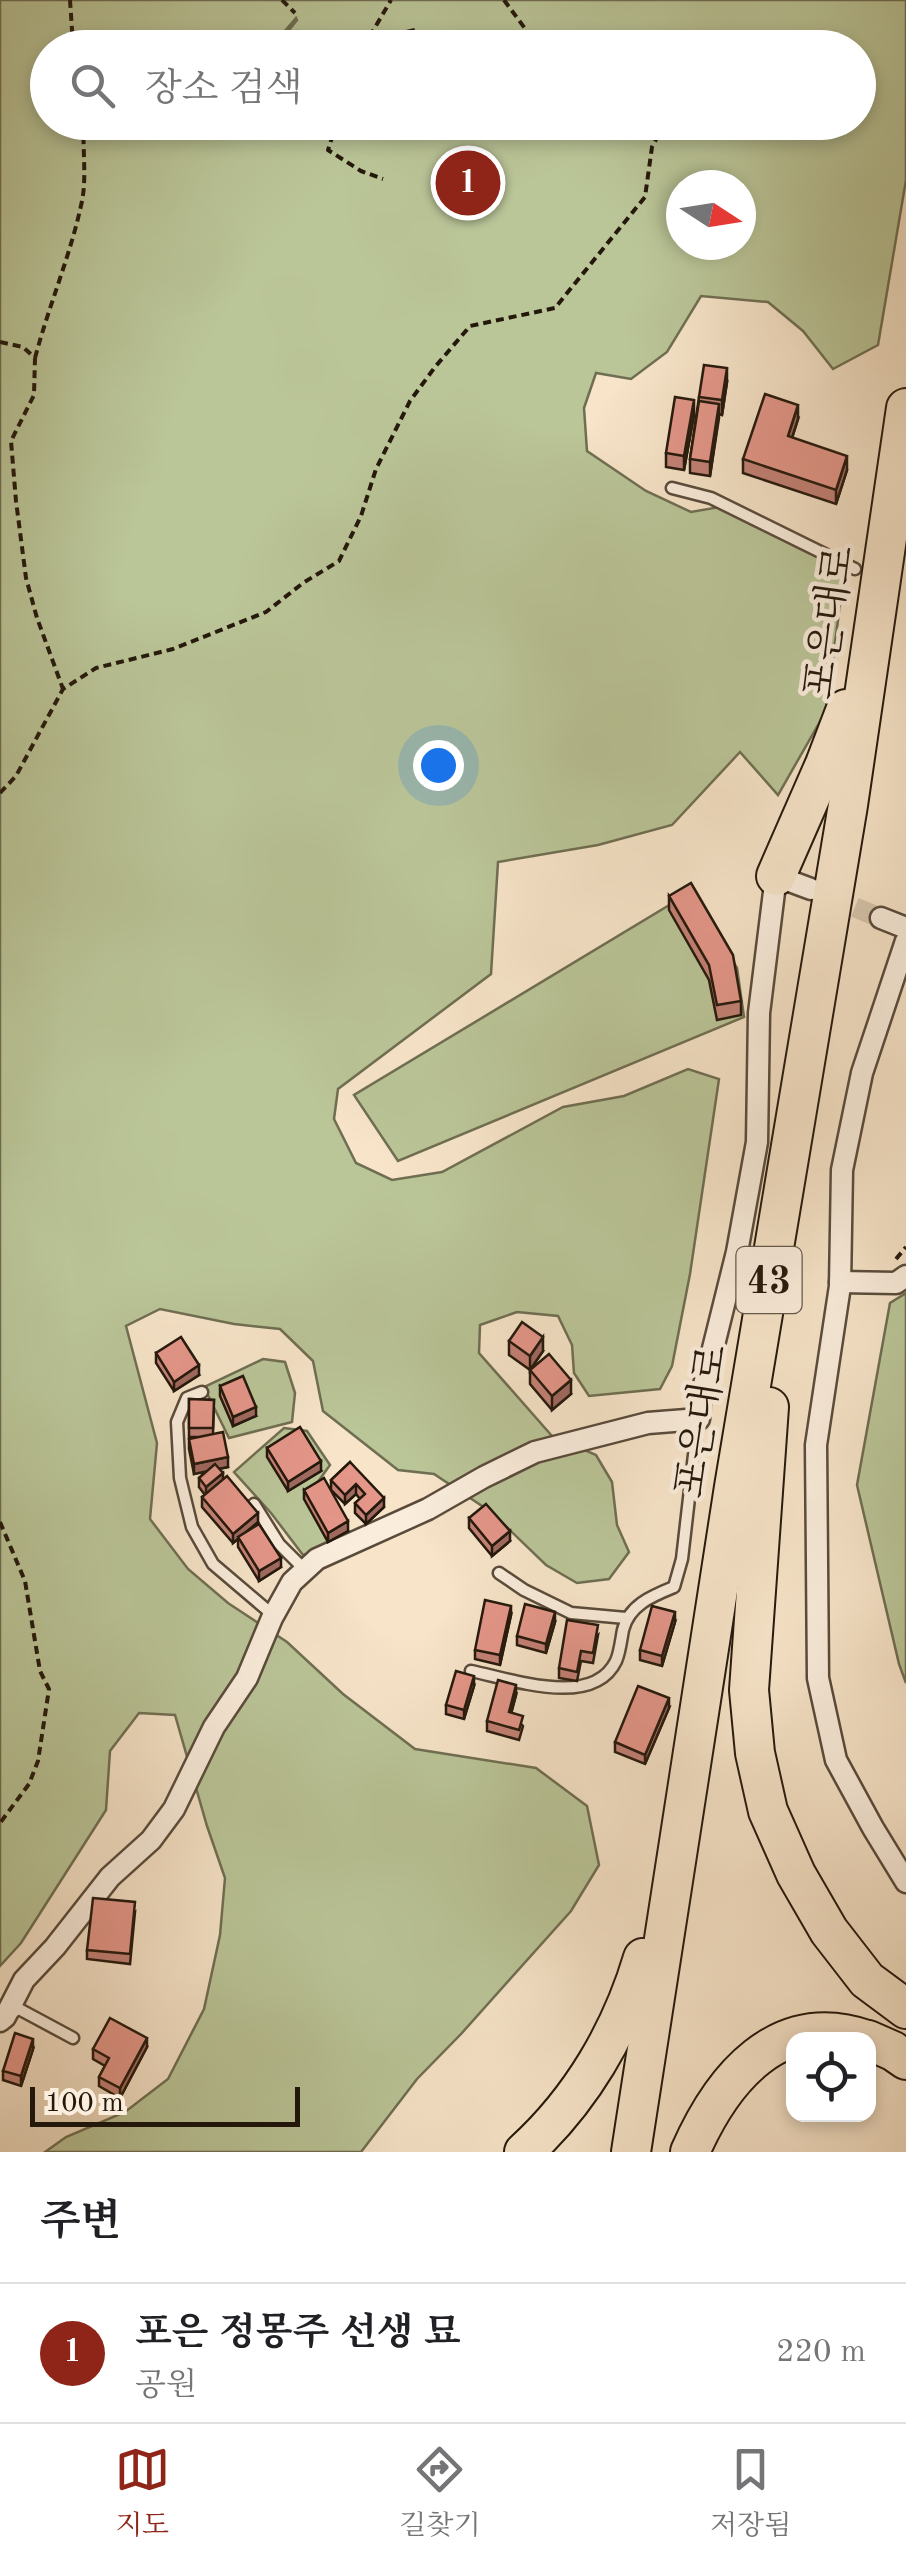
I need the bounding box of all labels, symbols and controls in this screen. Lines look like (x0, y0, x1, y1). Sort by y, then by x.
search box (30, 30, 876, 140)
icon: search (65, 58, 120, 113)
text: 장소 검색 (145, 71, 302, 109)
pin: 1 (436, 146, 500, 220)
north arrow (666, 170, 756, 260)
street label: 포은대로 (797, 543, 863, 702)
your location (413, 740, 464, 791)
road number: 43 (736, 1247, 802, 1313)
street label: 포은대로 (668, 1342, 736, 1501)
map controls (786, 2032, 876, 2122)
button: locate (786, 2032, 876, 2122)
scale bar (30, 2082, 300, 2126)
text: 100 m (45, 2090, 124, 2118)
text: 주변 (40, 2202, 121, 2244)
text: 포은 정몽주 선생 묘 (135, 2315, 461, 2353)
text: 1 (63, 2337, 82, 2369)
text: 220 m (776, 2337, 866, 2369)
text: 공원 (135, 2371, 197, 2403)
tab: 지도 (115, 2442, 170, 2545)
tab: 길찾기 (399, 2442, 481, 2545)
tab: 저장됨 (710, 2442, 791, 2545)

